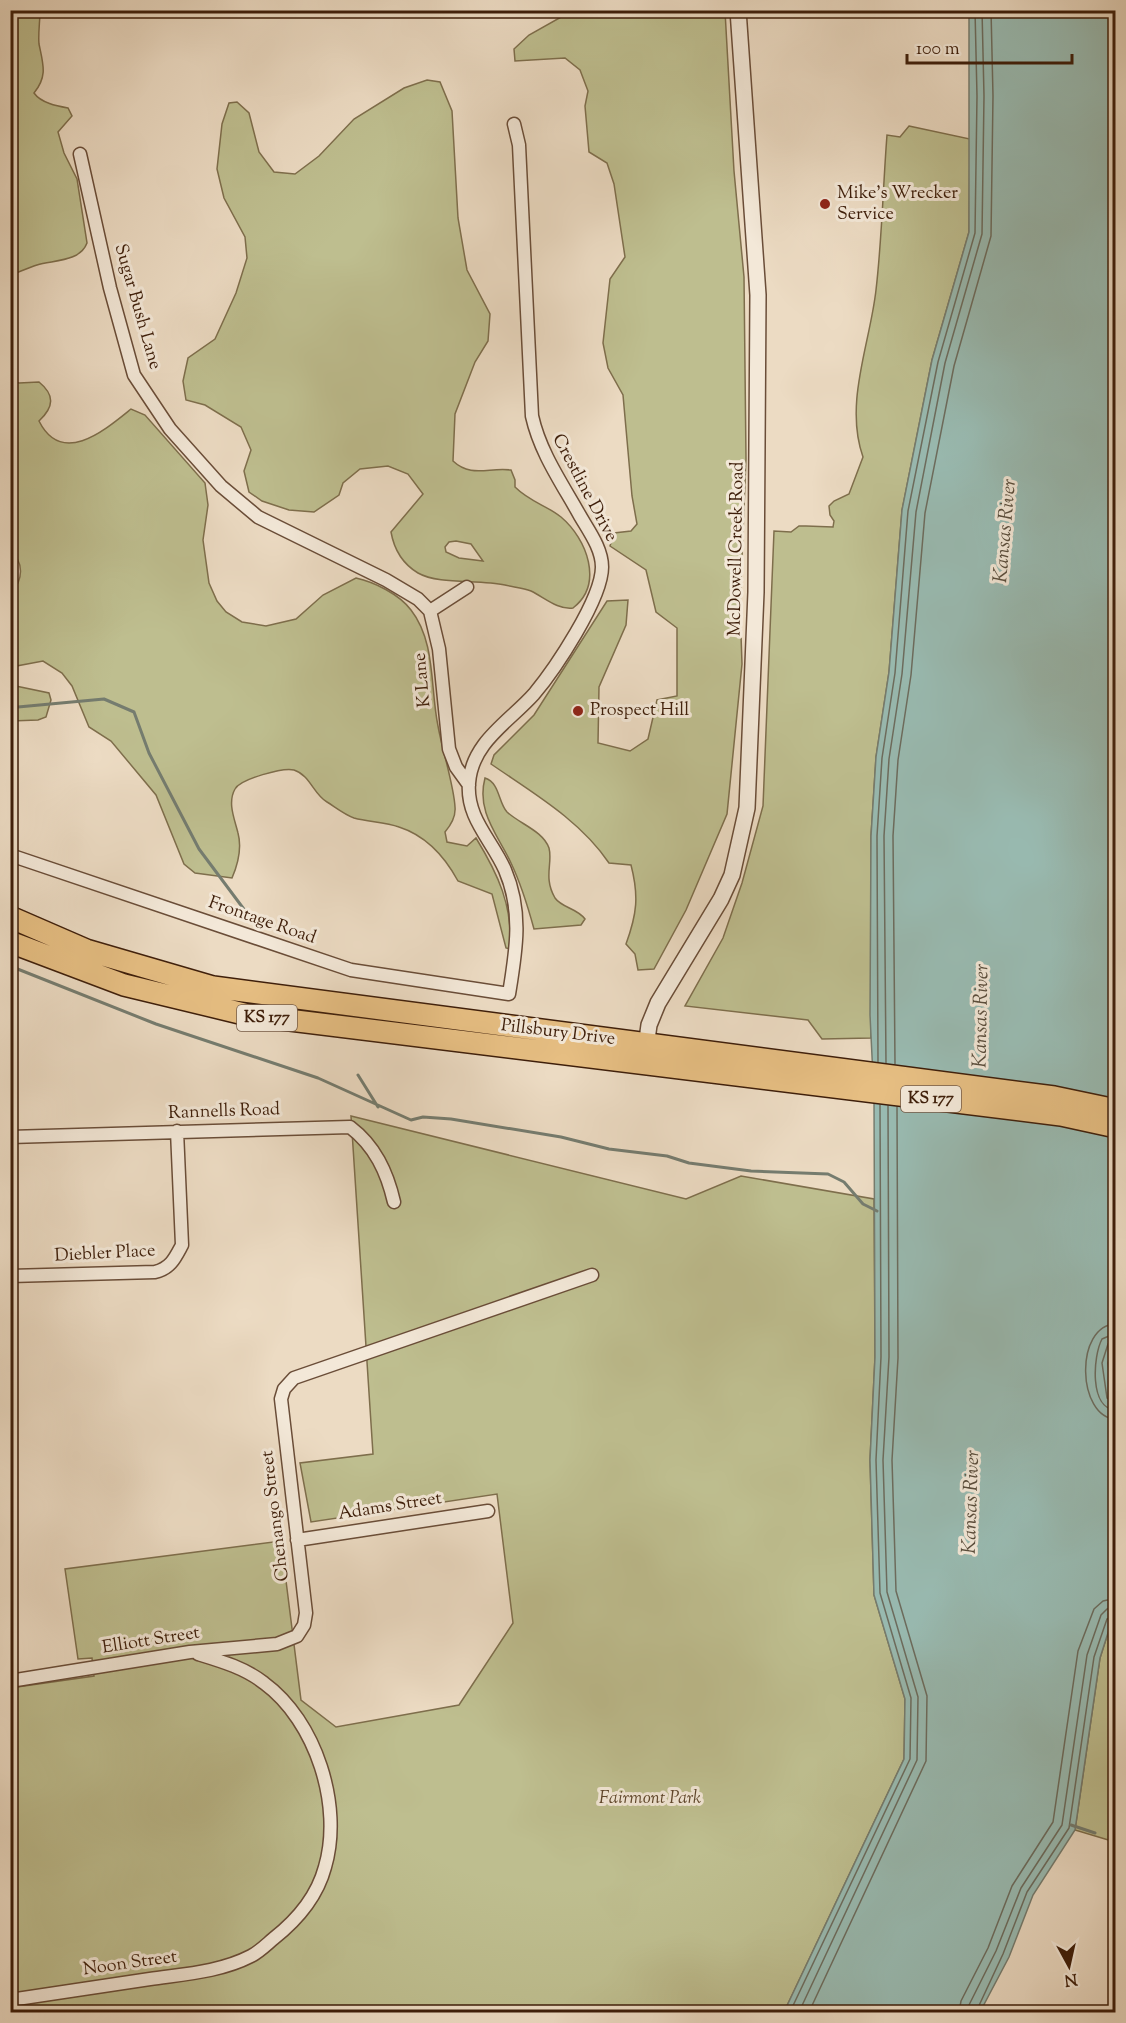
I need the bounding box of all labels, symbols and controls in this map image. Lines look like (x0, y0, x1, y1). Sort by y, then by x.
scale bar (907, 27, 1072, 65)
text: 100 m (916, 37, 960, 63)
place label: Mike's Wrecker Service (837, 181, 958, 228)
marker: Mike's Wrecker Service (818, 197, 832, 211)
street label: Sugar Bush Lane (107, 241, 167, 373)
street label: Crestline Drive (545, 429, 623, 547)
street label: McDowell Creek Road (722, 461, 752, 637)
water label: Kansas River (987, 478, 1025, 584)
street label: K Lane (408, 652, 438, 708)
place label: Prospect Hill (590, 698, 689, 724)
marker: Prospect Hill (571, 704, 585, 718)
street label: Frontage Road (205, 890, 319, 952)
water label: Kansas River (967, 964, 997, 1068)
road number: KS 177 (237, 1005, 297, 1031)
street label: Pillsbury Drive (499, 1013, 617, 1053)
road number: KS 177 (901, 1086, 961, 1112)
street label: Rannells Road (168, 1097, 280, 1127)
street label: Diebler Place (54, 1238, 156, 1270)
street label: Chenango Street (255, 1449, 297, 1583)
water label: Kansas River (956, 1450, 988, 1554)
street label: Adams Street (336, 1486, 444, 1528)
street label: Elliott Street (100, 1620, 202, 1662)
park label: Fairmont Park (599, 1786, 701, 1812)
north arrow (1039, 1936, 1099, 1996)
street label: Noon Street (81, 1945, 179, 1983)
text: N (1063, 1966, 1079, 1991)

